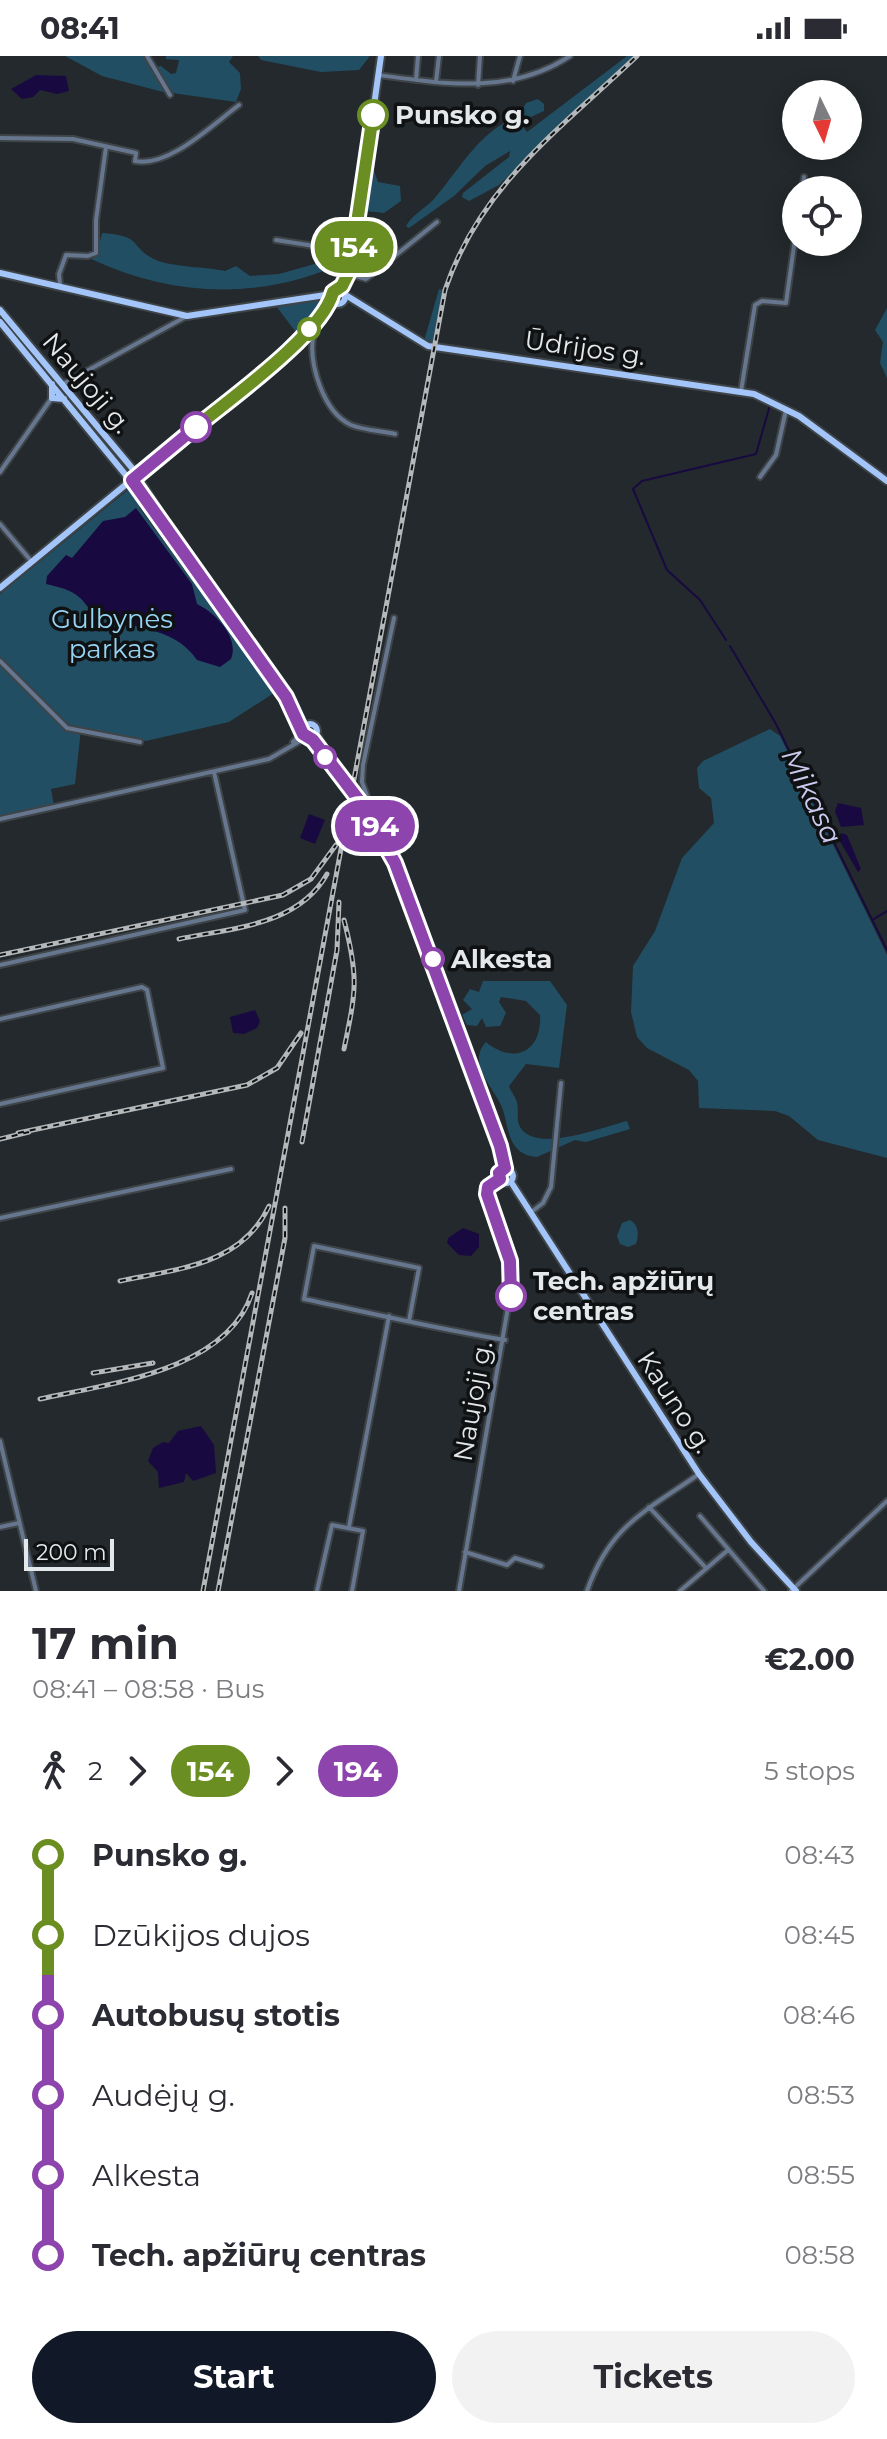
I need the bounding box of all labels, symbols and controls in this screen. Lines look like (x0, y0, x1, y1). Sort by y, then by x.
text: 08:41 (40, 10, 120, 47)
north arrow (782, 80, 862, 160)
map controls (782, 80, 862, 256)
place label: Punsko g. (395, 99, 530, 131)
marker: Punsko g. (358, 100, 388, 130)
button: locate (782, 176, 862, 256)
line badge: 154 (308, 221, 400, 273)
text: 154 (331, 230, 377, 264)
unlabelled marker (298, 318, 320, 340)
street label: Ūdrijos g. (523, 324, 647, 372)
street label: Naujoji g. (36, 326, 138, 440)
unlabelled marker (181, 412, 211, 442)
park label: Gulbynės parkas (51, 603, 173, 665)
water label: Mikasa (774, 743, 850, 849)
unlabelled marker (314, 746, 336, 768)
line badge: 194 (329, 800, 421, 852)
text: 194 (351, 809, 399, 843)
place label: Alkesta (450, 943, 552, 975)
marker: Alkesta (422, 948, 444, 970)
place label: Tech. apžiūrų centras (533, 1265, 714, 1327)
marker: Tech. apžiūrų centras (496, 1281, 526, 1311)
street label: Naujoji g. (447, 1338, 499, 1464)
street label: Kauno g. (630, 1345, 720, 1459)
scale bar (24, 1535, 114, 1571)
text: 200 m (36, 1539, 107, 1566)
text: 17 min (32, 1616, 179, 1670)
text: €2.00 (765, 1641, 855, 1678)
text: 08:41 – 08:58 · Bus (32, 1673, 264, 1705)
icon: walk (32, 1749, 76, 1793)
icon: forward (115, 1749, 159, 1793)
icon: forward (262, 1749, 306, 1793)
text: 154 (187, 1754, 234, 1788)
text: 194 (334, 1754, 382, 1788)
text: 2 (88, 1755, 103, 1787)
text: 5 stops (764, 1755, 855, 1787)
text: Punsko g. (92, 1837, 247, 1874)
text: 08:43 (784, 1839, 855, 1871)
text: Dzūkijos dujos (92, 1917, 310, 1954)
text: 08:45 (784, 1919, 855, 1951)
text: Autobusų stotis (92, 1997, 340, 2034)
text: 08:46 (783, 1999, 855, 2031)
text: Audėjų g. (92, 2077, 235, 2114)
text: 08:53 (786, 2079, 855, 2111)
text: Alkesta (92, 2157, 201, 2194)
text: 08:55 (786, 2159, 855, 2191)
text: Tech. apžiūrų centras (92, 2237, 426, 2274)
text: 08:58 (784, 2239, 855, 2271)
button: Start (32, 2331, 436, 2423)
button: Tickets (452, 2331, 855, 2423)

